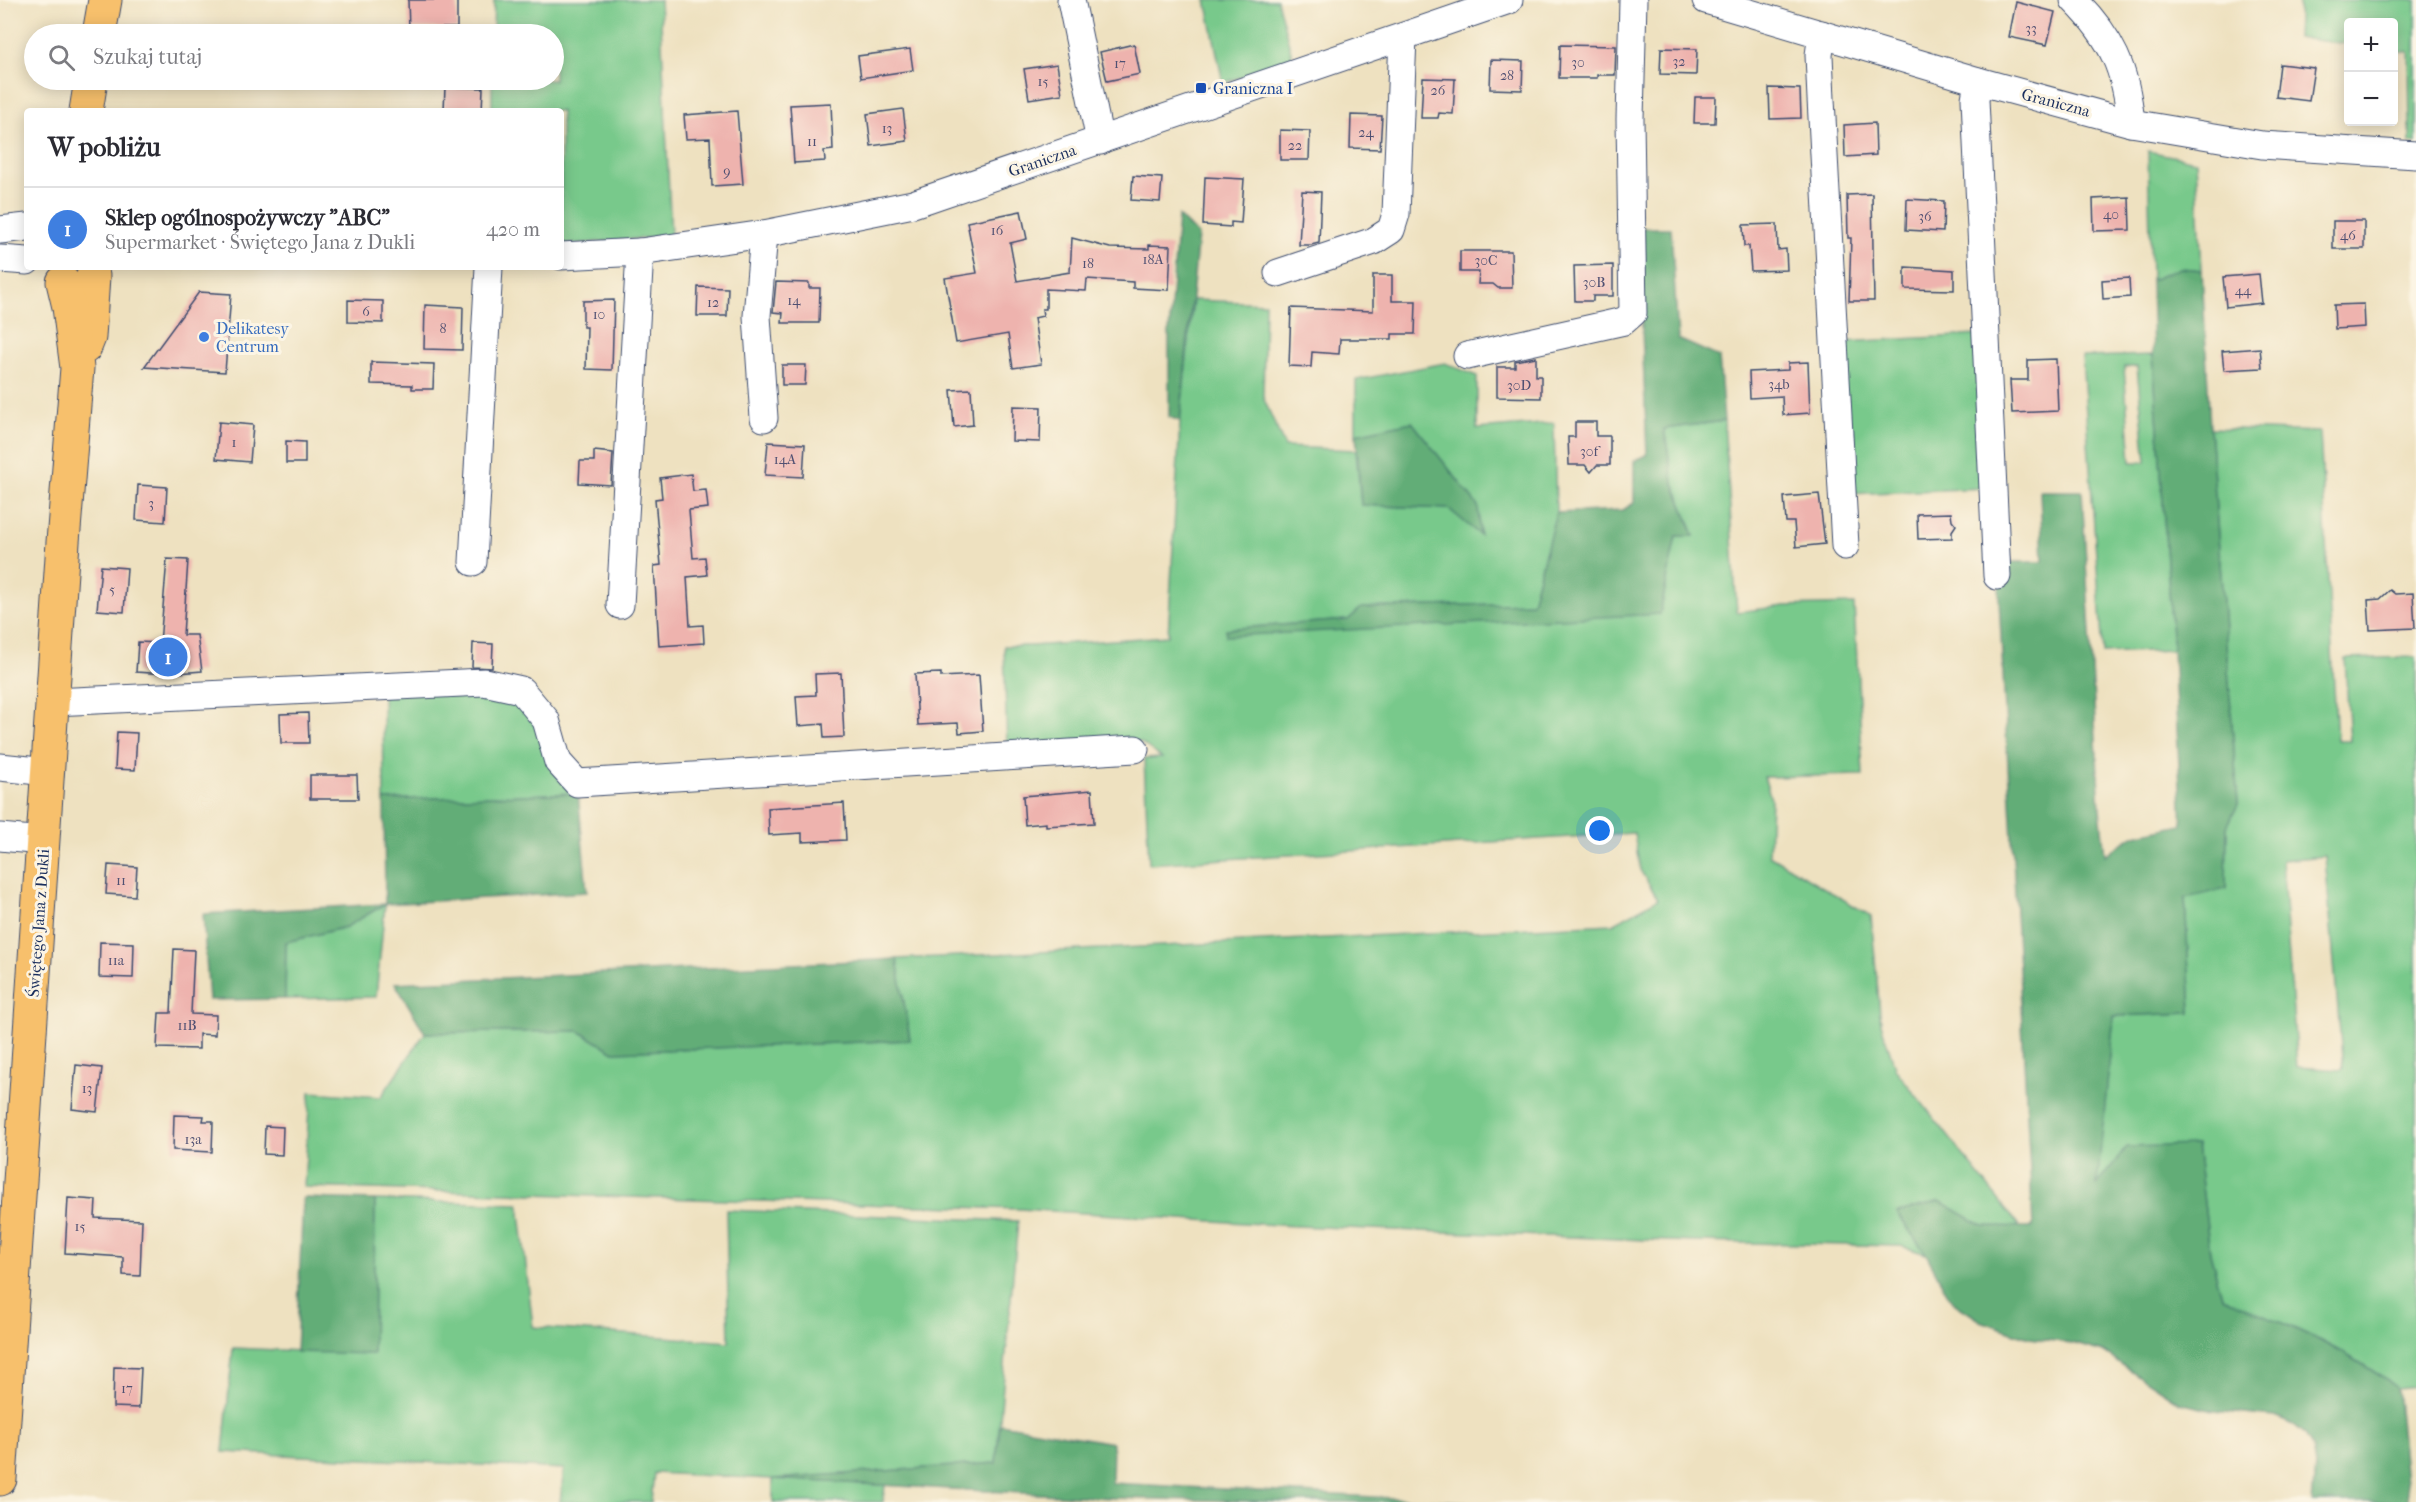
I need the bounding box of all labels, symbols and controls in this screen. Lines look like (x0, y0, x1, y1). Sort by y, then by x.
map controls (2344, 18, 2398, 126)
button: + (2344, 18, 2398, 72)
house number: 33 (2025, 20, 2037, 37)
search box (24, 24, 564, 90)
icon: search (45, 41, 78, 74)
text: Szukaj tutaj (93, 44, 202, 70)
house number: 32 (1673, 53, 1685, 70)
house number: 30 (1571, 54, 1585, 71)
house number: 17 (1114, 55, 1126, 72)
house number: 28 (1500, 67, 1514, 84)
button: − (2344, 72, 2398, 126)
house number: 15 (1038, 73, 1049, 90)
place label: Graniczna I (1213, 79, 1293, 98)
marker: Graniczna I (1194, 81, 1208, 95)
house number: 26 (1431, 82, 1446, 99)
street label: Graniczna (2019, 84, 2093, 121)
house number: 13 (882, 120, 892, 137)
house number: 24 (1358, 124, 1374, 141)
text: W pobliżu (48, 132, 161, 163)
house number: 11 (807, 133, 817, 150)
house number: 22 (1288, 137, 1302, 154)
street label: Graniczna (1006, 140, 1079, 181)
house number: 9 (723, 163, 731, 180)
text: Sklep ogólnospożywczy "ABC" (105, 205, 390, 231)
house number: 40 (2103, 206, 2119, 223)
house number: 36 (1918, 208, 1932, 225)
text: 1 (64, 218, 71, 241)
text: 420 m (486, 218, 540, 241)
house number: 16 (991, 222, 1004, 239)
house number: 46 (2340, 227, 2356, 244)
text: Supermarket · Świętego Jana z Dukli (105, 231, 415, 254)
house number: 18A (1142, 251, 1164, 268)
house number: 30C (1475, 252, 1497, 269)
house number: 18 (1082, 255, 1094, 272)
house number: 30B (1583, 274, 1605, 291)
house number: 44 (2235, 282, 2252, 299)
house number: 14 (787, 292, 801, 309)
house number: 12 (707, 294, 719, 311)
house number: 6 (362, 303, 370, 320)
house number: 10 (593, 306, 605, 323)
place label: Delikatesy Centrum (216, 319, 289, 356)
house number: 8 (439, 320, 447, 337)
marker: Delikatesy Centrum (197, 330, 211, 344)
house number: 34b (1768, 376, 1790, 393)
house number: 30D (1507, 377, 1531, 394)
house number: 1 (232, 434, 237, 451)
house number: 30f (1580, 443, 1601, 460)
house number: 14A (774, 451, 797, 468)
house number: 3 (148, 495, 154, 512)
house number: 5 (109, 581, 115, 598)
pin: 1 (148, 634, 188, 680)
your location (1585, 816, 1614, 845)
street label: Świętego Jana z Dukli (23, 848, 53, 998)
house number: 11 (116, 872, 126, 889)
house number: 11a (108, 952, 125, 969)
house number: 11B (177, 1017, 197, 1034)
house number: 13 (82, 1080, 92, 1097)
house number: 13a (184, 1131, 202, 1148)
house number: 15 (75, 1218, 86, 1235)
house number: 17 (121, 1380, 133, 1397)

